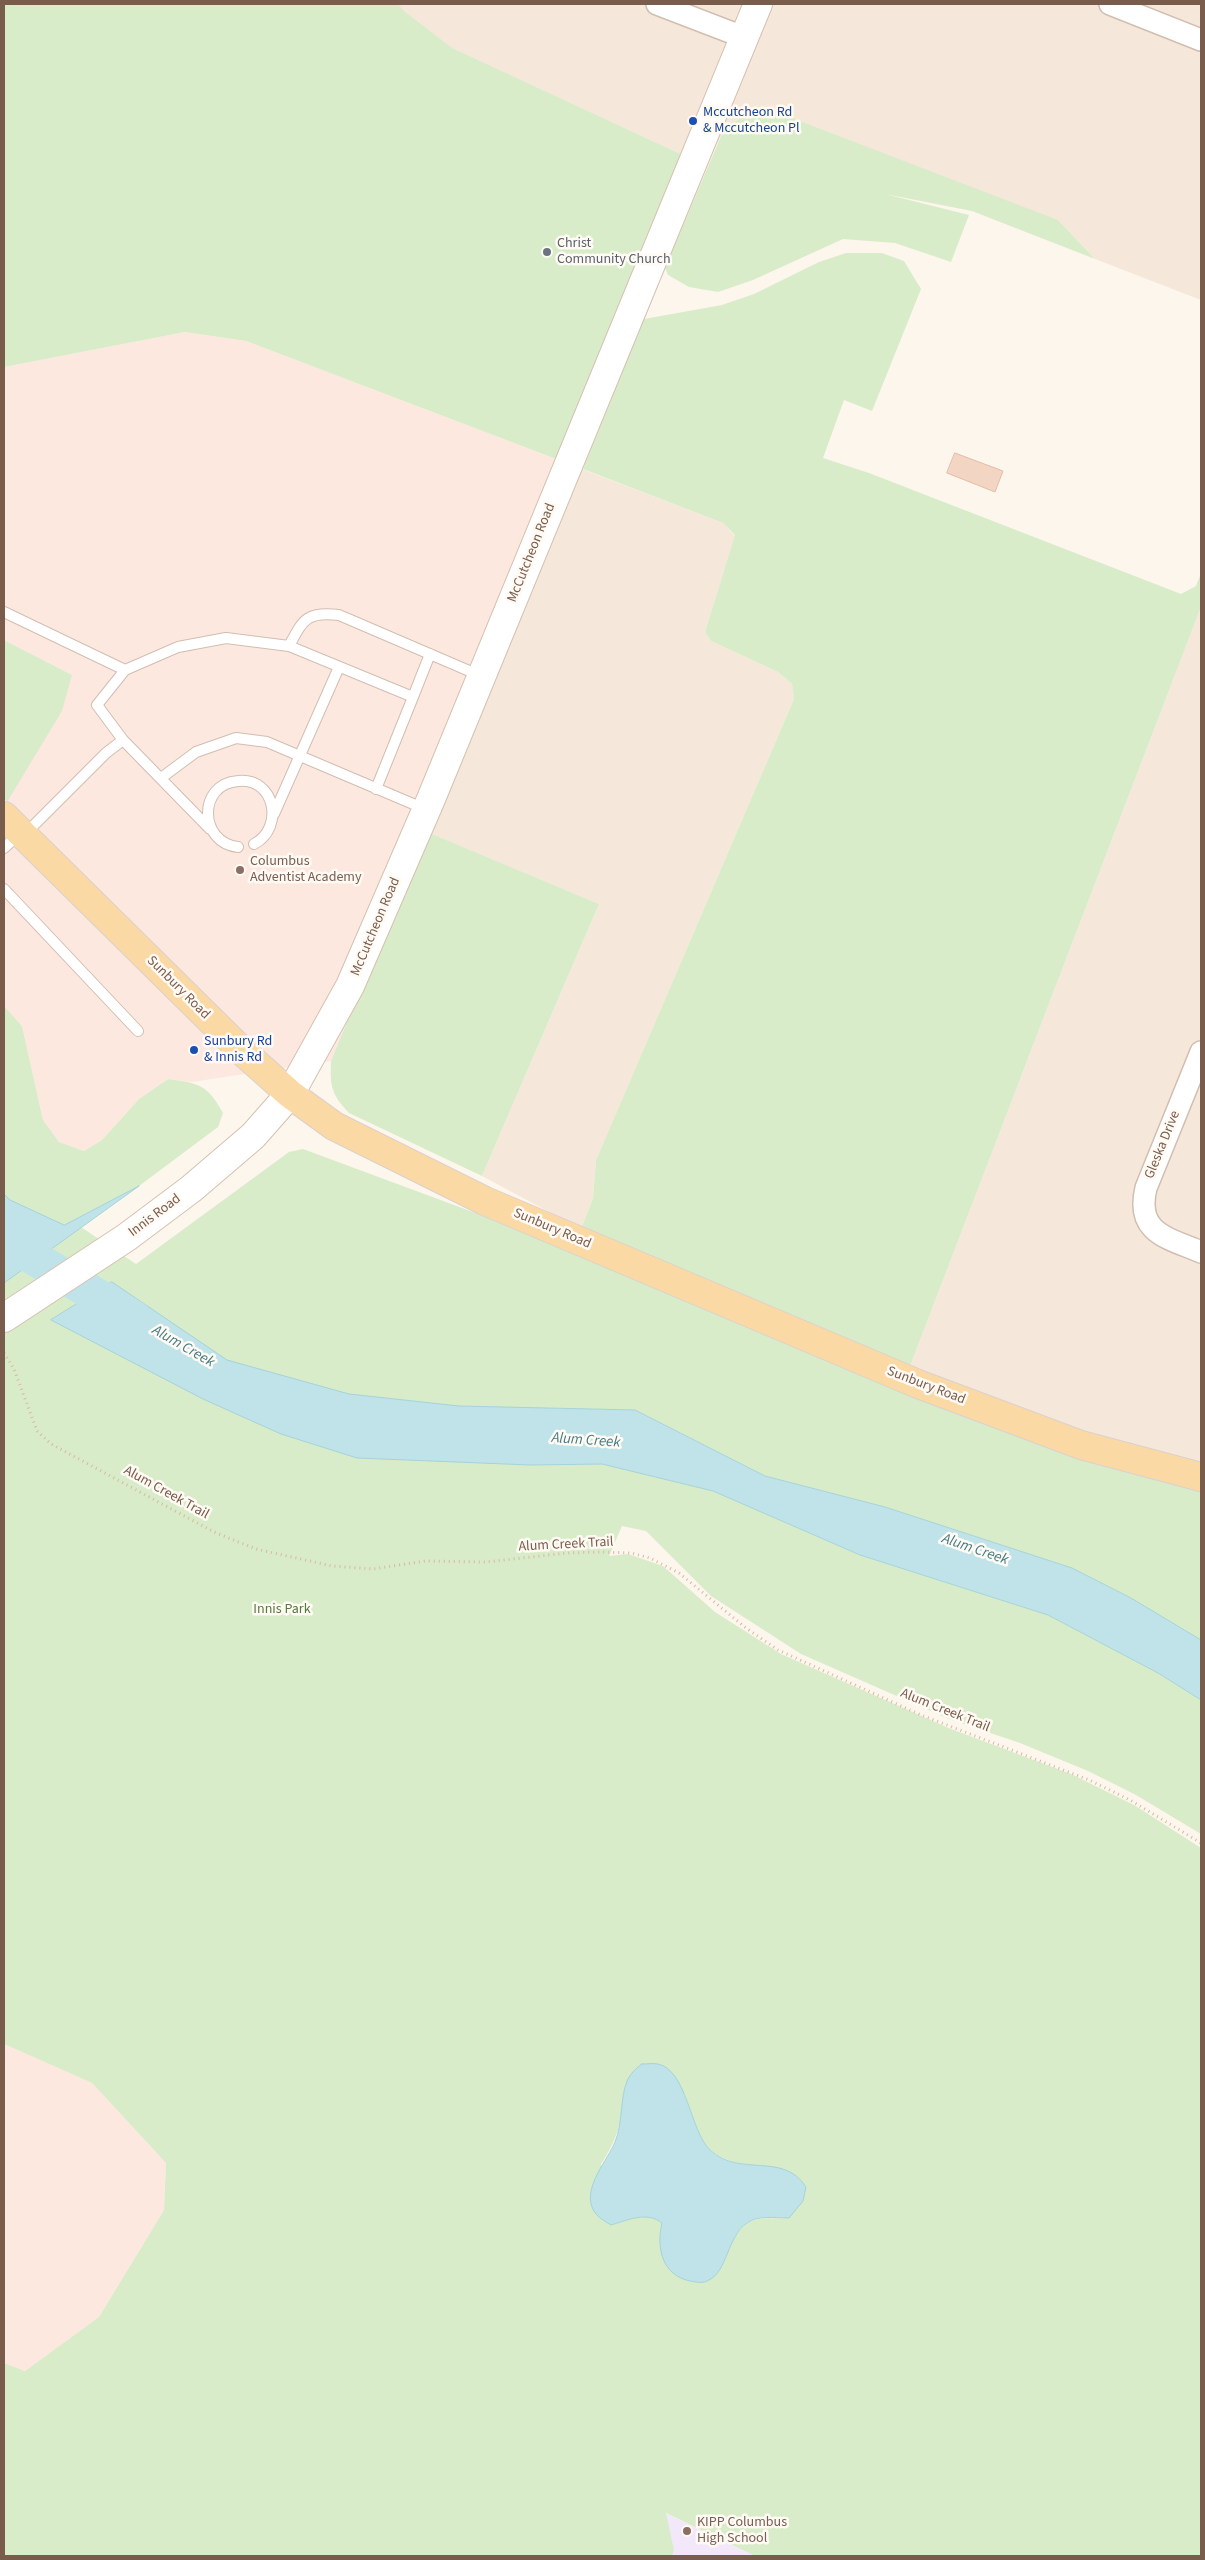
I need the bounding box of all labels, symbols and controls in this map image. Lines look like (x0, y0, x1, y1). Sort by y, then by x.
place label: Mccutcheon Rd & Mccutcheon Pl (703, 105, 800, 138)
marker: Mccutcheon Rd & Mccutcheon Pl (687, 115, 699, 127)
place label: Christ Community Church (557, 236, 671, 268)
marker: Christ Community Church (541, 246, 553, 258)
street label: McCutcheon Road (504, 501, 560, 605)
place label: Columbus Adventist Academy (250, 854, 362, 886)
marker: Columbus Adventist Academy (234, 864, 246, 876)
street label: McCutcheon Road (348, 875, 404, 979)
street label: Sunbury Road (143, 953, 213, 1023)
place label: Sunbury Rd & Innis Rd (204, 1034, 272, 1066)
marker: Sunbury Rd & Innis Rd (188, 1044, 200, 1056)
street label: Gleska Drive (1142, 1108, 1184, 1182)
street label: Innis Road (126, 1191, 184, 1241)
street label: Sunbury Road (511, 1205, 593, 1253)
water label: Alum Creek (149, 1322, 217, 1372)
street label: Sunbury Road (884, 1363, 968, 1409)
water label: Alum Creek (551, 1430, 621, 1452)
street label: Alum Creek Trail (120, 1463, 212, 1523)
water label: Alum Creek (939, 1530, 1011, 1570)
street label: Alum Creek Trail (518, 1534, 614, 1556)
park label: Innis Park (253, 1602, 311, 1618)
street label: Alum Creek Trail (898, 1685, 992, 1737)
place label: KIPP Columbus High School (697, 2515, 787, 2548)
marker: KIPP Columbus High School (681, 2525, 693, 2537)

